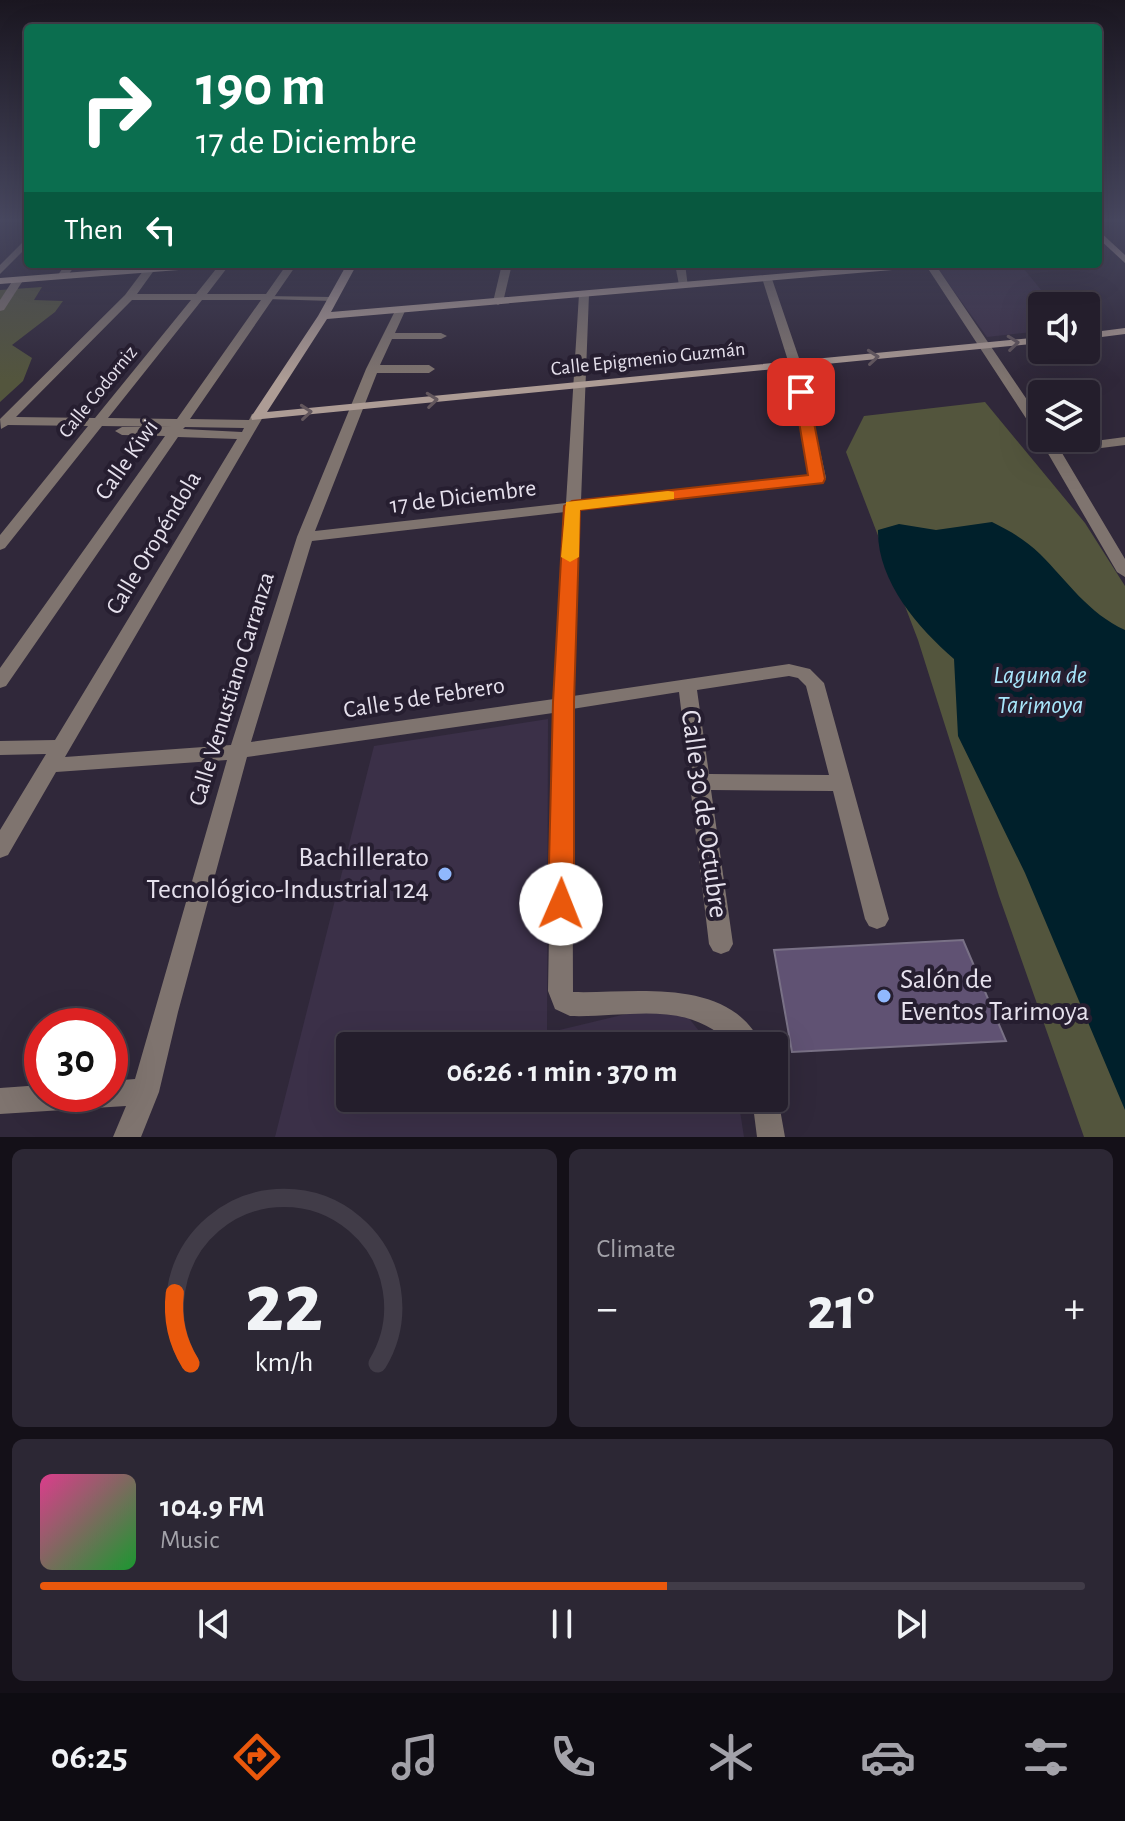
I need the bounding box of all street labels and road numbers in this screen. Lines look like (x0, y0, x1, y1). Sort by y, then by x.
street label: Calle Epigmenio Guzmán (550, 339, 746, 379)
street label: Calle Codorniz (55, 342, 141, 442)
street label: Calle Kiwi (91, 416, 163, 504)
street label: Calle Oropéndola (102, 467, 206, 619)
street label: 17 de Diciembre (388, 476, 538, 518)
street label: Calle Venustiano Carranza (185, 569, 279, 809)
street label: Calle 5 de Febrero (342, 673, 506, 723)
street label: Calle 30 de Octubre (676, 708, 732, 920)

